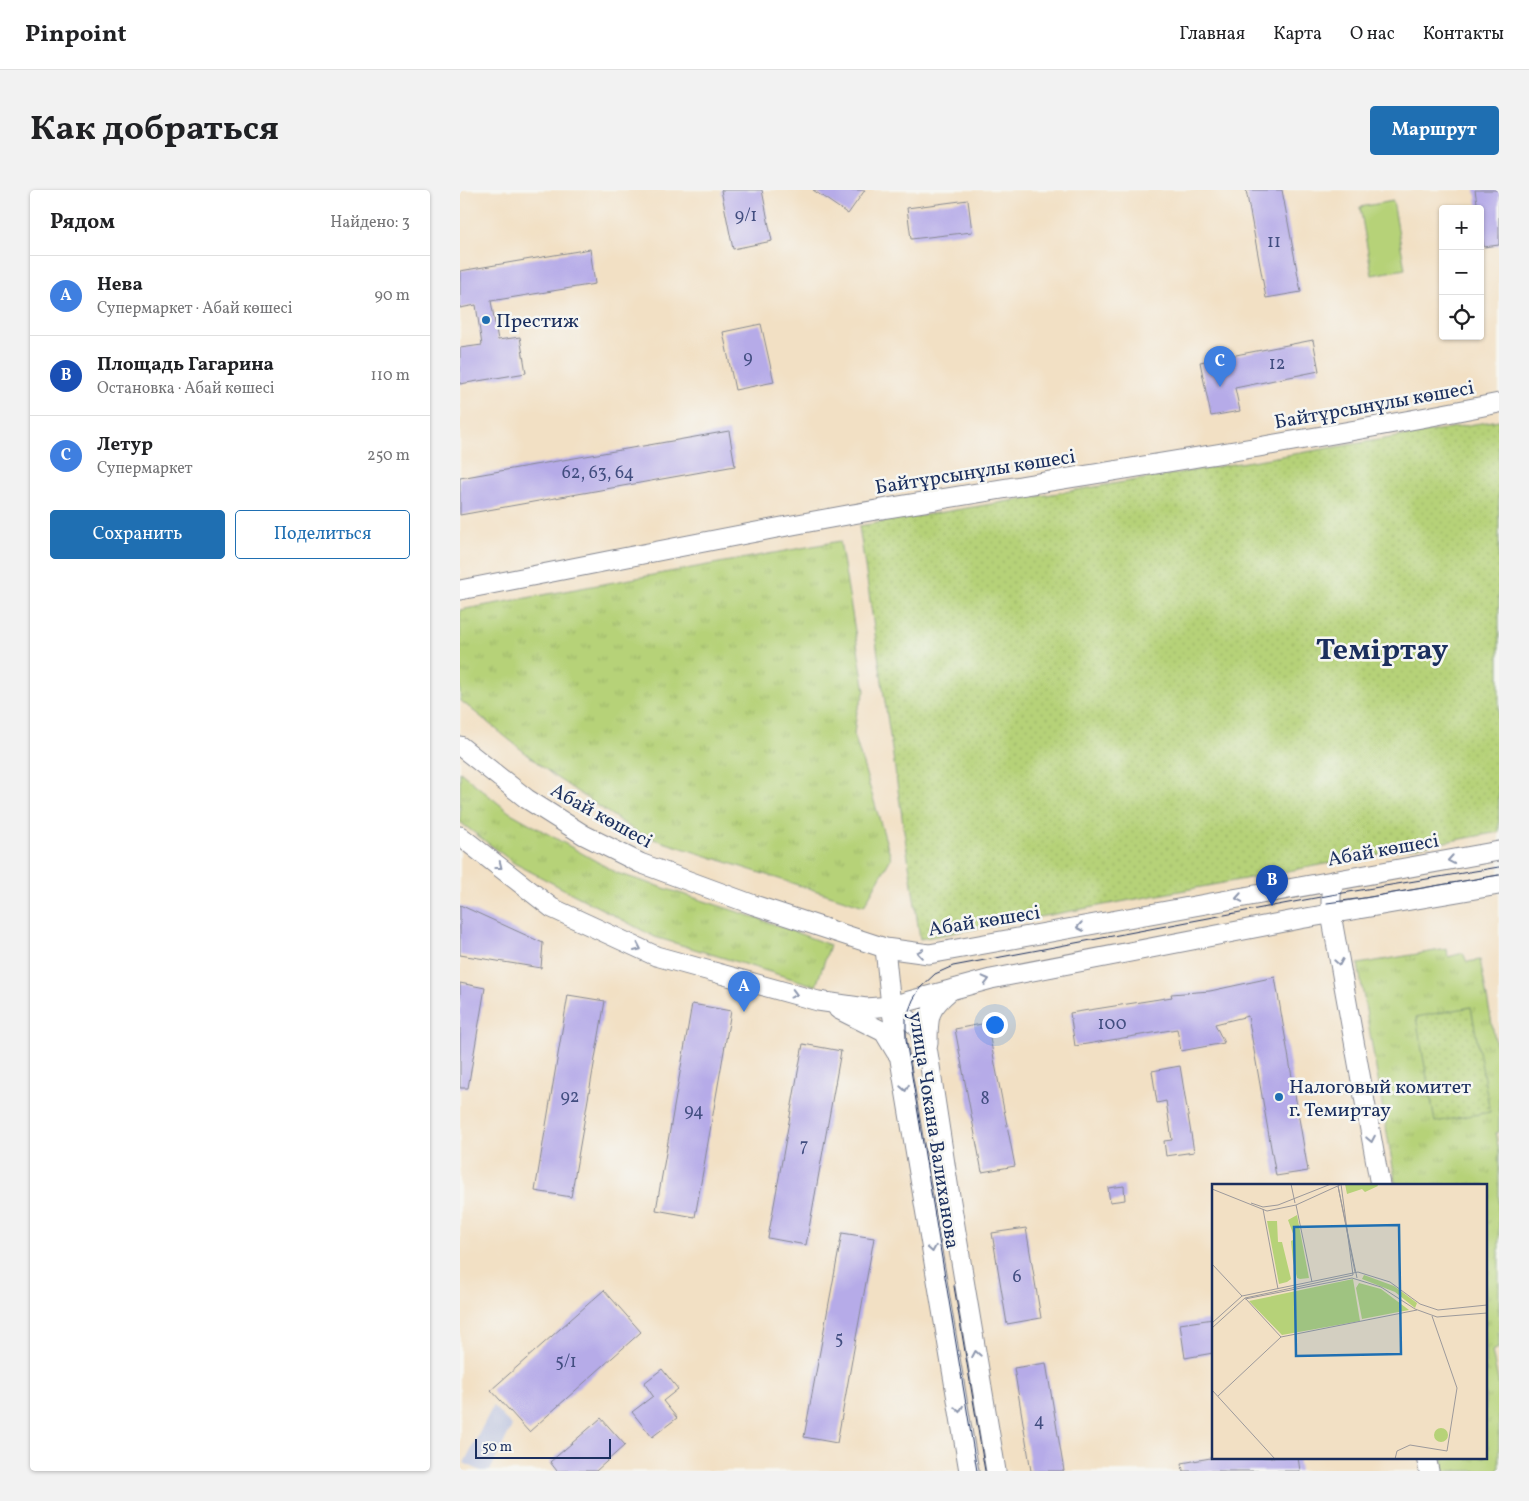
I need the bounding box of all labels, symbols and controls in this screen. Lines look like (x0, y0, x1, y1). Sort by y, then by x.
text: Pinpoint (25, 18, 127, 52)
text: Главная (1179, 22, 1245, 47)
text: Карта (1273, 22, 1322, 47)
text: О нас (1350, 22, 1395, 47)
text: Контакты (1423, 22, 1504, 47)
text: Как добраться (30, 106, 279, 154)
button: Маршрут (1370, 106, 1499, 155)
house number: 9/1 (735, 204, 757, 229)
map controls (1439, 205, 1484, 340)
button: + (1439, 205, 1484, 250)
text: Рядом (50, 208, 115, 237)
text: Найдено: 3 (330, 212, 410, 234)
house number: 11 (1267, 230, 1281, 255)
button: − (1439, 250, 1484, 295)
text: Нева (97, 272, 143, 298)
text: A (60, 285, 72, 307)
text: 90 m (374, 285, 410, 307)
button: locate (1439, 295, 1484, 340)
text: Супермаркет · Абай көшесі (97, 298, 293, 320)
place label: Престиж (496, 308, 579, 336)
marker: Престиж (480, 314, 492, 326)
house number: 9 (743, 346, 753, 371)
pin: C (1204, 346, 1236, 387)
text: Площадь Гагарина (97, 352, 274, 378)
house number: 12 (1269, 352, 1285, 377)
text: B (61, 365, 71, 387)
text: 110 m (371, 365, 410, 387)
street label: Байтұрсынұлы көшесі (1272, 375, 1476, 437)
text: Остановка · Абай көшесі (97, 378, 275, 400)
text: Летур (97, 432, 153, 458)
street label: Байтұрсынұлы көшесі (873, 443, 1078, 503)
text: C (61, 445, 71, 467)
text: 250 m (367, 445, 410, 467)
text: Супермаркет (97, 458, 193, 480)
house number: 62, 63, 64 (562, 461, 634, 486)
button: Сохранить (50, 510, 225, 559)
button: Поделиться (235, 510, 410, 559)
district label: Теміртау (1316, 630, 1448, 672)
street label: Абай көшесі (545, 777, 657, 856)
street label: Абай көшесі (1325, 827, 1441, 875)
one-way arrow (1447, 854, 1455, 864)
one-way arrow (493, 860, 503, 869)
pin: B (1256, 865, 1288, 906)
one-way arrow (1235, 893, 1244, 903)
street label: Абай көшесі (926, 899, 1042, 945)
one-way arrow (1075, 921, 1084, 932)
one-way arrow (633, 941, 642, 952)
one-way arrow (915, 948, 923, 959)
one-way arrow (1333, 958, 1344, 967)
pin: A (728, 971, 760, 1012)
one-way arrow (982, 976, 990, 986)
one-way arrow (789, 988, 798, 999)
street label: улица Чокана Валиханова (900, 1010, 966, 1251)
your location (982, 1012, 1008, 1038)
house number: 100 (1098, 1012, 1127, 1037)
place label: Налоговый комитет г. Темиртау (1289, 1074, 1471, 1125)
house number: 92 (560, 1085, 580, 1110)
one-way arrow (899, 1085, 910, 1093)
house number: 8 (980, 1087, 990, 1112)
marker: Налоговый комитет г. Темиртау (1273, 1091, 1285, 1103)
house number: 94 (684, 1099, 704, 1124)
house number: 7 (800, 1134, 808, 1159)
one-way arrow (1366, 1135, 1376, 1144)
inset map (1212, 1184, 1486, 1458)
one-way arrow (926, 1244, 936, 1253)
house number: 6 (1012, 1265, 1022, 1290)
house number: 5 (835, 1327, 843, 1352)
house number: 5/1 (555, 1350, 577, 1375)
one-way arrow (972, 1350, 982, 1358)
one-way arrow (953, 1405, 963, 1413)
house number: 4 (1034, 1409, 1044, 1434)
scale bar (475, 1436, 611, 1459)
text: 50 m (482, 1438, 512, 1457)

